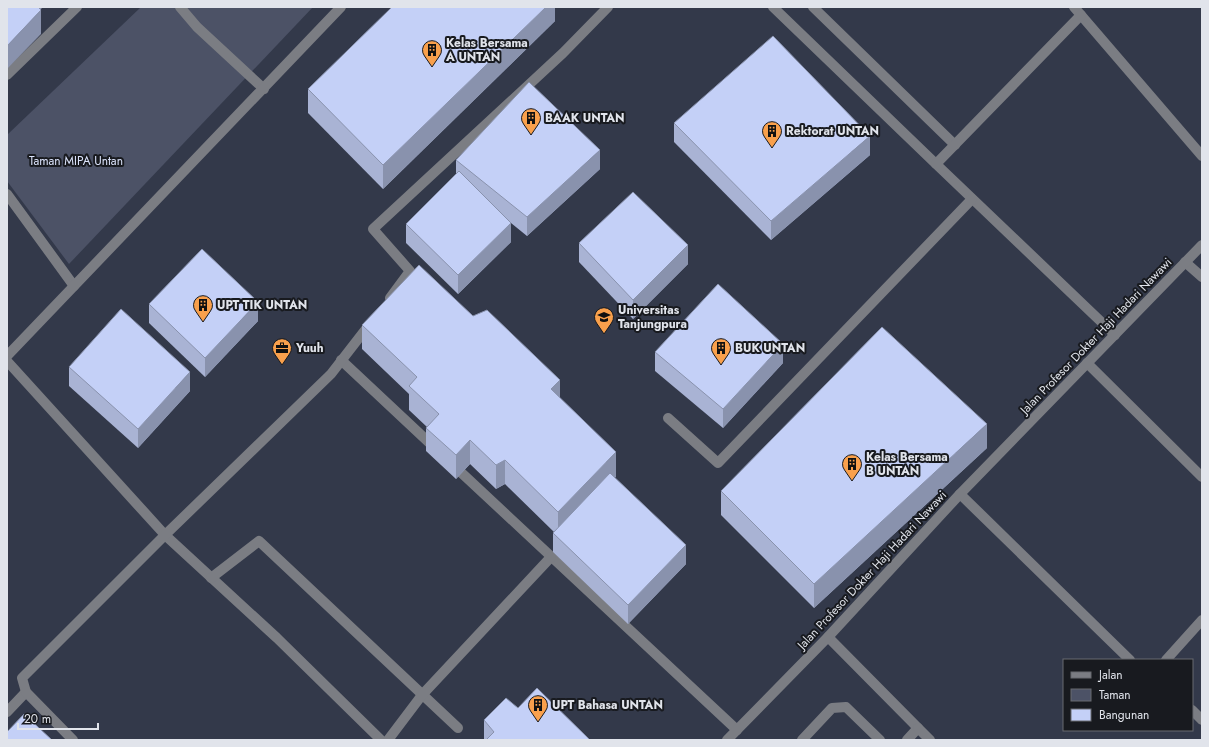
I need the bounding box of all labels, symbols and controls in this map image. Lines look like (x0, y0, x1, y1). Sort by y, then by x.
place label: Kelas Bersama A UNTAN (445, 34, 528, 66)
building icon: Kelas Bersama A UNTAN (421, 39, 443, 67)
building icon: BAAK UNTAN (520, 107, 542, 135)
place label: BAAK UNTAN (545, 109, 625, 127)
building icon: Rektorat UNTAN (761, 120, 783, 148)
place label: Rektorat UNTAN (786, 122, 879, 140)
park label: Taman MIPA Untan (29, 152, 123, 170)
street label: Jalan Profesor Dokter Haji Hadari Nawawi (1015, 254, 1176, 420)
building icon: UPT TIK UNTAN (192, 294, 214, 322)
place label: UPT TIK UNTAN (217, 296, 307, 314)
place label: Universitas Tanjungpura (618, 301, 687, 333)
school or university icon: Universitas Tanjungpura (593, 306, 615, 334)
office icon: Yuuh (271, 337, 293, 365)
building icon: BUK UNTAN (710, 337, 732, 365)
place label: Yuuh (295, 339, 324, 357)
place label: BUK UNTAN (735, 339, 805, 357)
place label: Kelas Bersama B UNTAN (866, 448, 948, 480)
building icon: Kelas Bersama B UNTAN (841, 453, 863, 481)
street label: Jalan Profesor Dokter Haji Hadari Nawawi (792, 487, 951, 655)
legend (1063, 659, 1193, 731)
text: Jalan (1097, 666, 1122, 684)
text: Taman (1099, 686, 1131, 704)
building icon: UPT Bahasa UNTAN (527, 694, 549, 722)
place label: UPT Bahasa UNTAN (552, 696, 663, 714)
scale bar (18, 705, 98, 731)
text: Bangunan (1099, 706, 1149, 724)
text: 20 m (24, 710, 51, 728)

